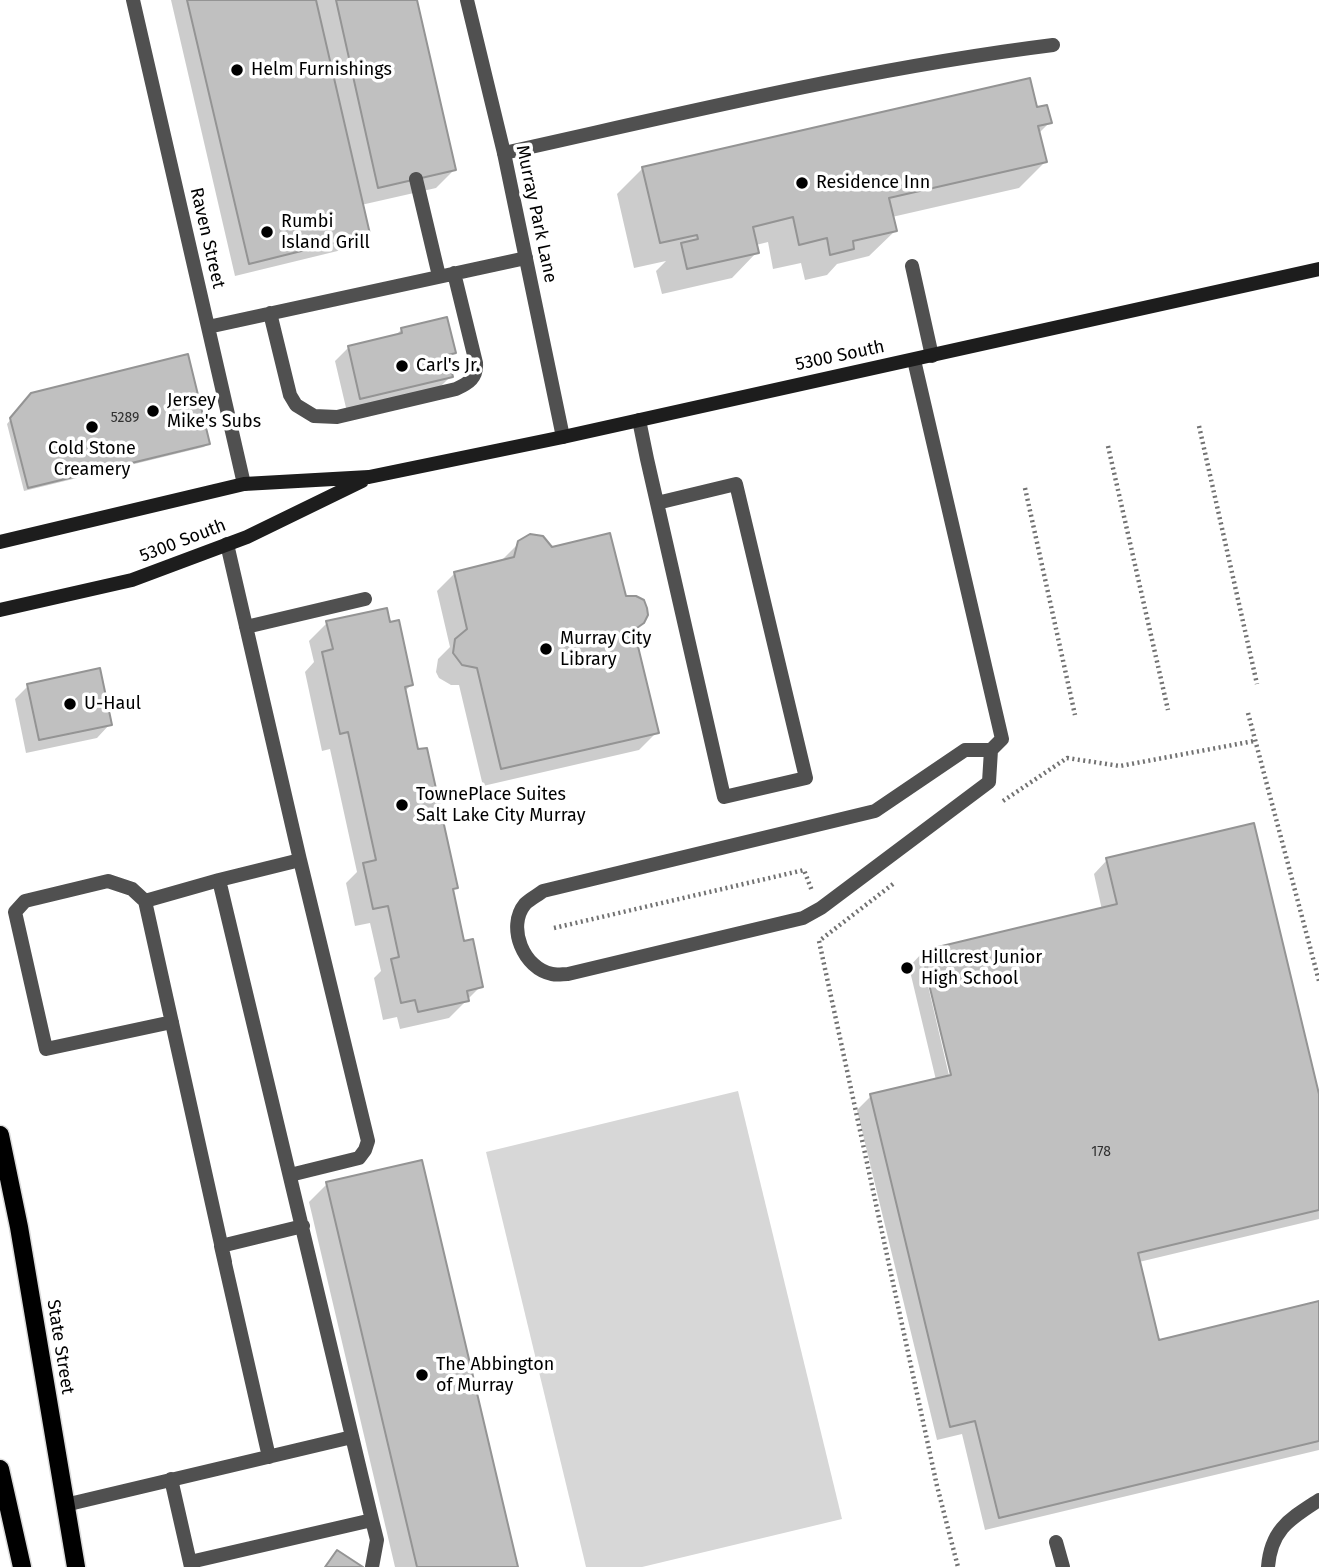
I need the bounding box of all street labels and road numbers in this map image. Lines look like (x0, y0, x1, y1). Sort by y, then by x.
street label: Murray Park Lane (511, 143, 561, 285)
street label: Raven Street (185, 185, 229, 291)
street label: 5300 South (793, 336, 887, 376)
street label: 5300 South (137, 515, 229, 567)
street label: State Street (42, 1298, 78, 1396)

